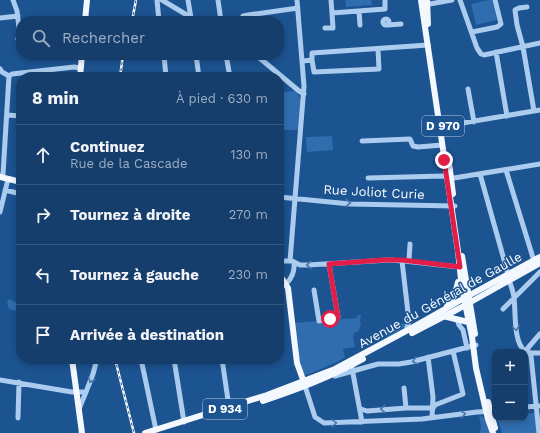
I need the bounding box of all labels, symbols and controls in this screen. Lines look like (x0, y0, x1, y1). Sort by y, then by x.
search box (16, 16, 284, 60)
icon: search (30, 27, 52, 49)
text: Rechercher (62, 29, 145, 47)
text: 8 min (32, 88, 79, 108)
text: À pied · 630 m (176, 91, 268, 106)
road number: D 970 (422, 116, 464, 136)
text: Continuez (70, 138, 144, 156)
icon: ahead (32, 144, 54, 166)
text: 130 m (230, 147, 268, 162)
route end (435, 151, 453, 169)
text: Rue de la Cascade (70, 156, 187, 171)
street label: Rue Joliot Curie (323, 182, 425, 202)
one-way arrow (345, 199, 351, 208)
icon: right (32, 204, 54, 226)
text: Tournez à droite (70, 206, 190, 224)
text: 270 m (229, 207, 268, 222)
street label: Avenue du Général de Gaulle (356, 249, 524, 351)
one-way arrow (306, 261, 312, 269)
icon: left (32, 264, 54, 286)
text: Tournez à gauche (70, 266, 199, 284)
text: 230 m (228, 267, 268, 282)
route start (321, 310, 339, 328)
icon: arrive (32, 324, 54, 346)
one-way arrow (511, 325, 520, 331)
text: Arrivée à destination (70, 326, 224, 344)
map controls (492, 349, 528, 421)
button: + (492, 349, 528, 385)
one-way arrow (412, 356, 418, 364)
one-way arrow (87, 377, 95, 384)
button: − (492, 385, 528, 421)
road number: D 934 (203, 399, 247, 419)
one-way arrow (380, 405, 386, 414)
one-way arrow (460, 410, 466, 419)
one-way arrow (331, 419, 337, 428)

